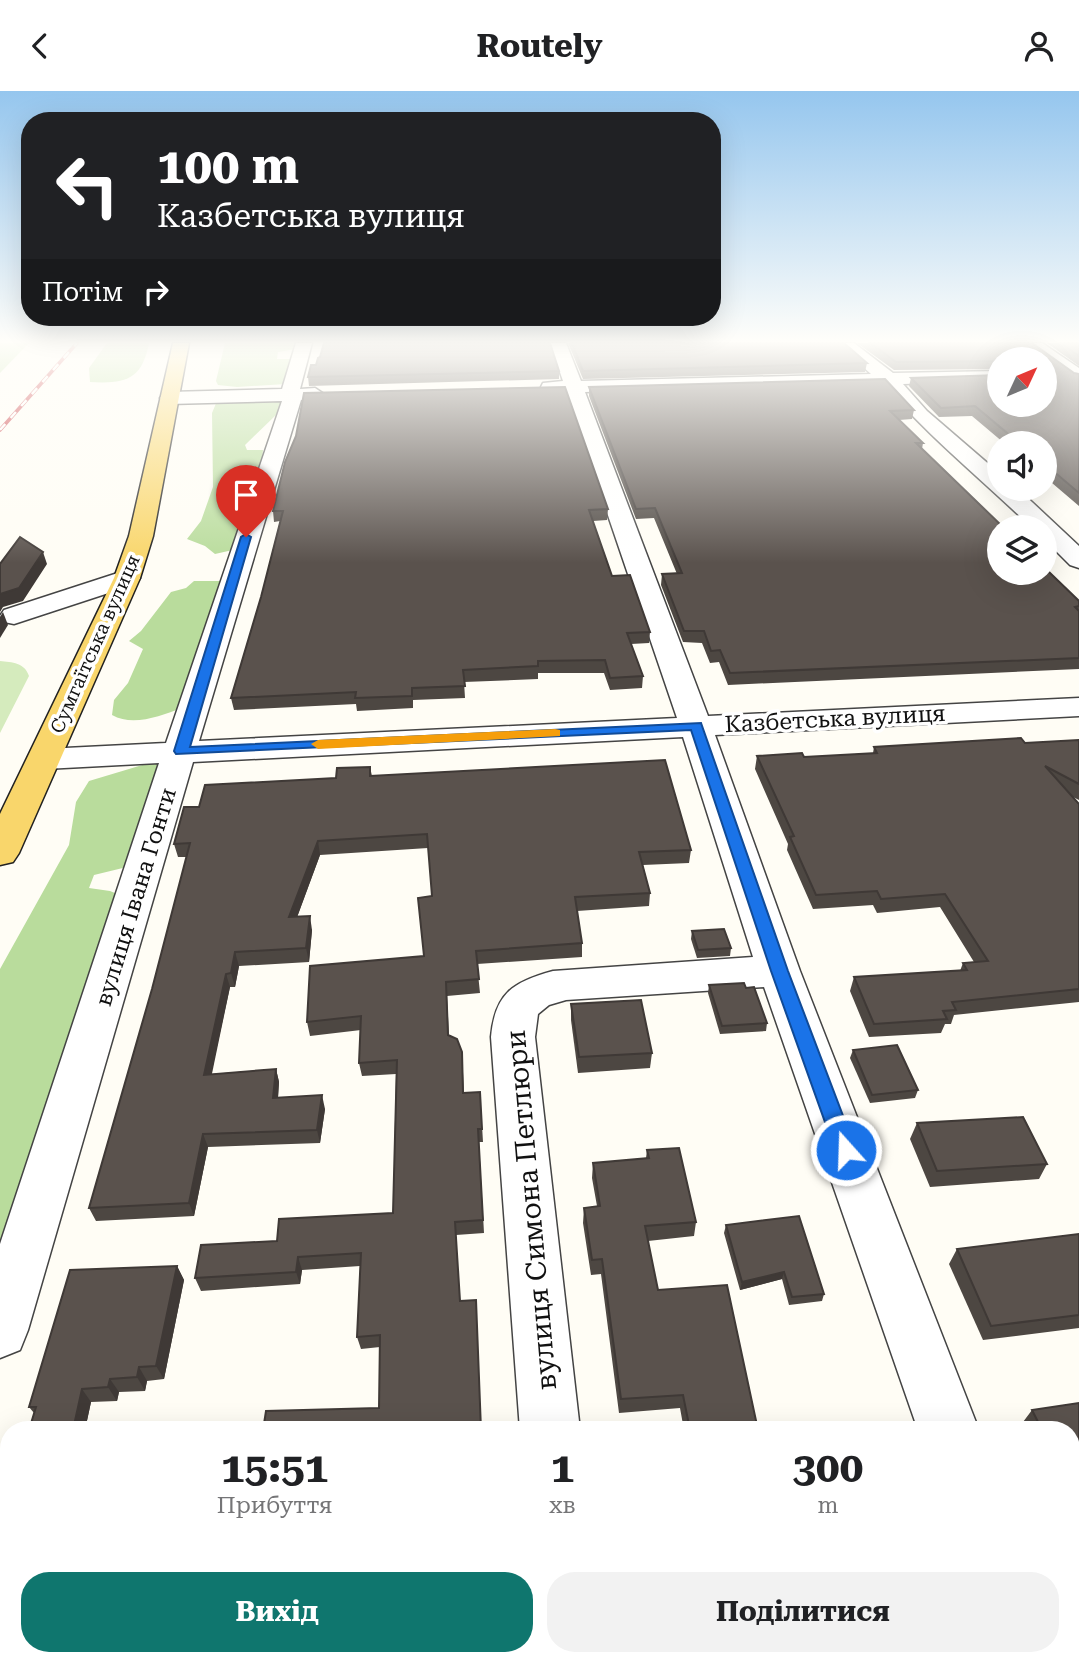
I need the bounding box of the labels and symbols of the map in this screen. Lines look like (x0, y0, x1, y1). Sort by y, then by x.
north arrow (987, 347, 1057, 417)
pin (216, 465, 276, 537)
street label: Сумгаїтська вулиця (45, 551, 145, 737)
street label: Казбетська вулиця (724, 700, 946, 738)
street label: вулиця Івана Гонти (90, 785, 182, 1009)
street label: вулиця Симона Петлюри (499, 1029, 563, 1391)
position arrow (809, 1113, 883, 1187)

